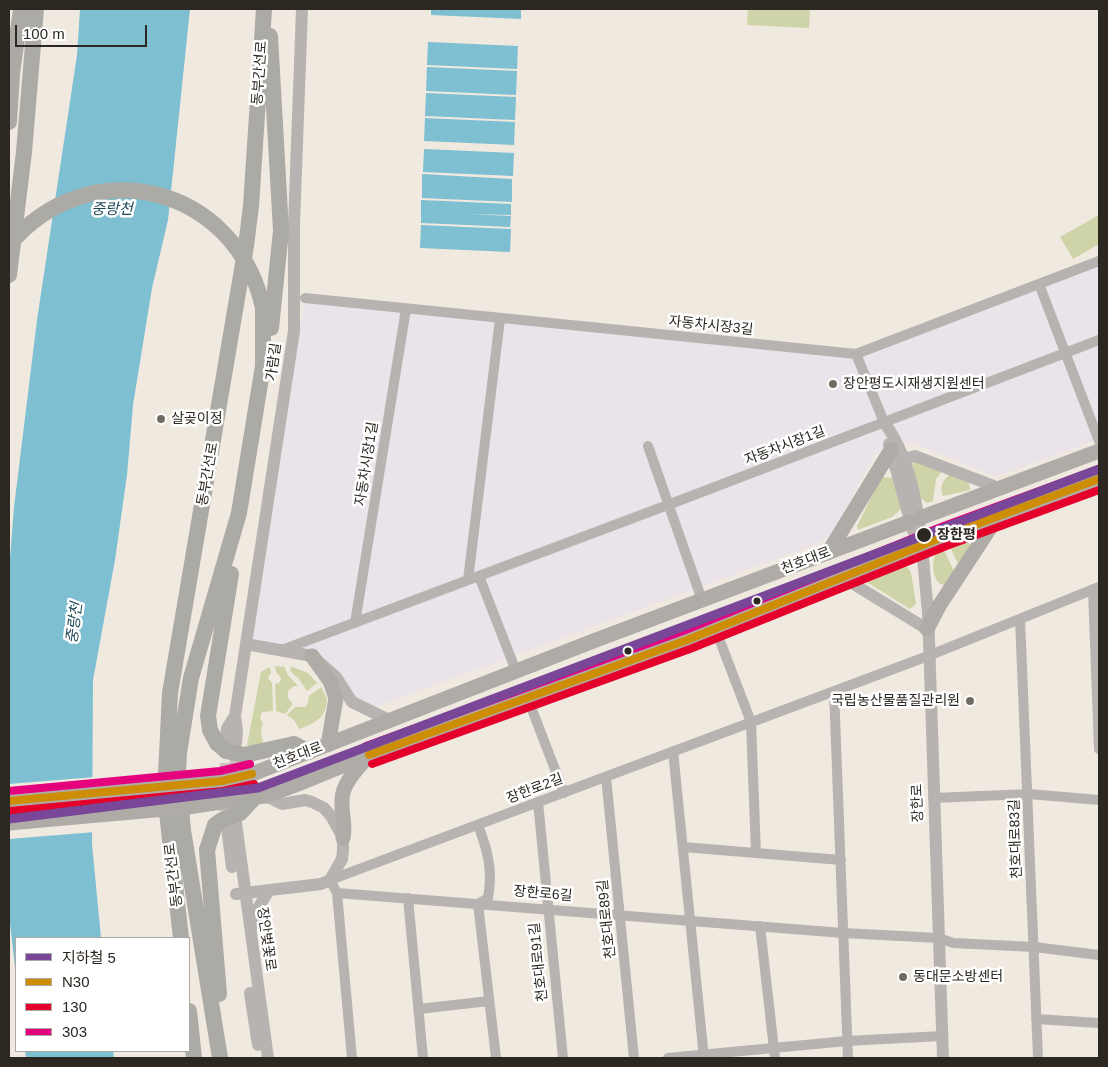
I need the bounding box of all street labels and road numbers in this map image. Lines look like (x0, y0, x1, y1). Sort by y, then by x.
street label: 동부간선로 (249, 40, 271, 106)
street label: 자동차시장3길 (668, 313, 754, 339)
street label: 가람길 (263, 342, 285, 382)
street label: 자동차시장1길 (352, 421, 382, 507)
street label: 자동차시장1길 (742, 423, 828, 469)
street label: 동부간선로 (194, 441, 222, 507)
street label: 천호대로 (779, 544, 833, 578)
street label: 천호대로 (271, 739, 325, 773)
street label: 장한로2길 (504, 771, 566, 807)
street label: 장한로 (909, 783, 927, 823)
street label: 천호대로83길 (1006, 799, 1026, 879)
street label: 동부간선로 (162, 842, 186, 908)
street label: 천호대로89길 (594, 878, 620, 960)
street label: 장한로6길 (513, 883, 573, 905)
street label: 장안벚꽃로 (253, 906, 279, 972)
street label: 천호대로91길 (526, 921, 552, 1003)

